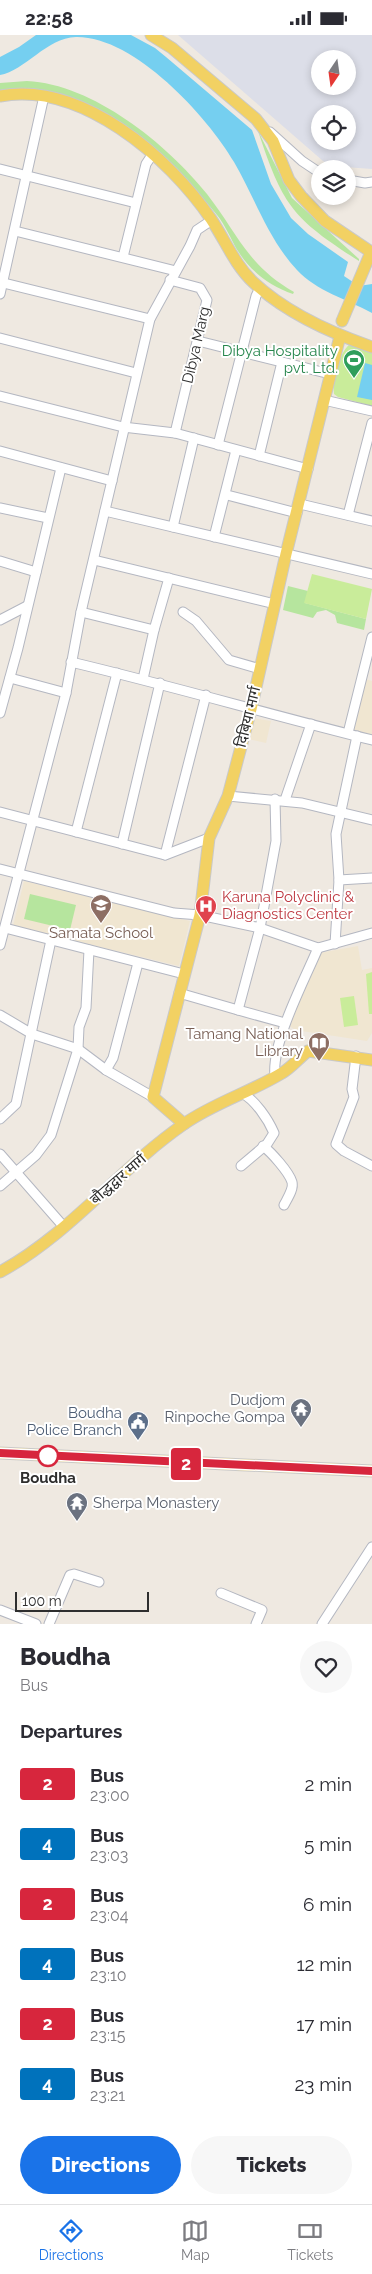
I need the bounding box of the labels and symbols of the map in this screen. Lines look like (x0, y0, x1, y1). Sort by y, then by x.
north arrow (311, 50, 356, 95)
street label: Dibya Marg (178, 305, 214, 385)
place label: Dibya Hospitality pvt. Ltd. (222, 342, 338, 377)
sports icon: Dibya Hospitality pvt. Ltd. (342, 348, 366, 379)
street label: दिबिया मार्ग (232, 684, 264, 749)
place label: Karuna Polyclinic & Diagnostics Center (222, 888, 354, 923)
school or university icon: Samata School (89, 893, 113, 924)
hospital icon: Karuna Polyclinic & Diagnostics Center (194, 894, 218, 925)
place label: Samata School (49, 924, 154, 942)
place label: Tamang National Library (186, 1025, 304, 1060)
library icon: Tamang National Library (307, 1031, 331, 1062)
street label: बौद्धद्वार मार्ग (86, 1149, 150, 1208)
place label: Dudjom Rinpoche Gompa (165, 1391, 285, 1426)
temple icon: Dudjom Rinpoche Gompa (289, 1397, 313, 1428)
place label: Boudha Police Branch (27, 1404, 122, 1439)
public building icon: Boudha Police Branch (126, 1410, 150, 1441)
marker: Boudha (37, 1445, 59, 1467)
line badge: 2 (170, 1448, 202, 1480)
place label: Boudha (20, 1469, 76, 1487)
temple icon: Sherpa Monastery (65, 1491, 89, 1522)
place label: Sherpa Monastery (93, 1494, 219, 1512)
scale bar (15, 1589, 149, 1612)

